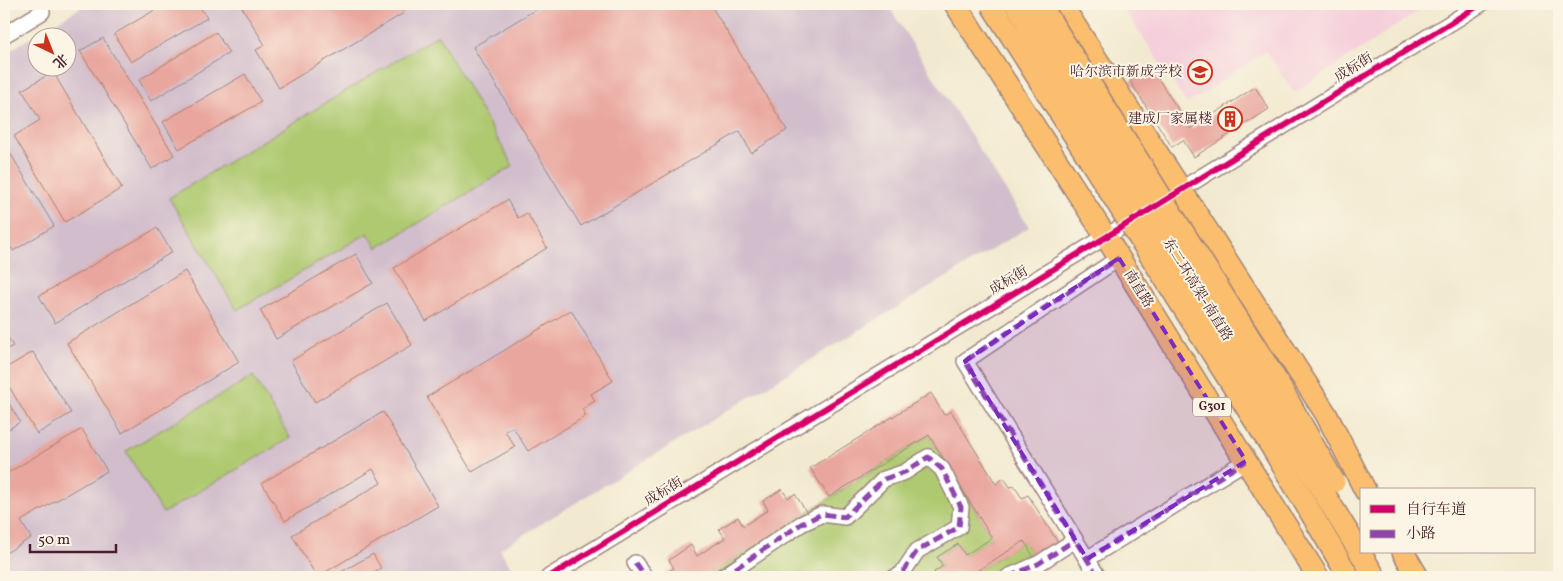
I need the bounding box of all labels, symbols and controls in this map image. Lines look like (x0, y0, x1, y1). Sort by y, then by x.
north arrow (28, 28, 78, 78)
text: 北 (48, 49, 71, 72)
street label: 成标街 (1331, 49, 1377, 87)
school or university icon: 哈尔滨市新成学校 (1187, 59, 1213, 85)
place label: 哈尔滨市新成学校 (1070, 63, 1182, 82)
building icon: 建成厂家属楼 (1217, 106, 1243, 132)
place label: 建成厂家属楼 (1128, 110, 1212, 129)
street label: 东二环高架-南直路 (1158, 235, 1236, 345)
street label: 成标街 (986, 262, 1032, 300)
street label: 南直路 (1119, 266, 1157, 312)
road number: G301 (1193, 398, 1231, 417)
street label: 成标街 (641, 473, 687, 511)
legend (1360, 488, 1536, 554)
text: 自行车道 (1406, 500, 1466, 521)
scale bar (30, 521, 116, 553)
text: 小路 (1406, 524, 1436, 545)
text: 50 m (38, 530, 70, 551)

